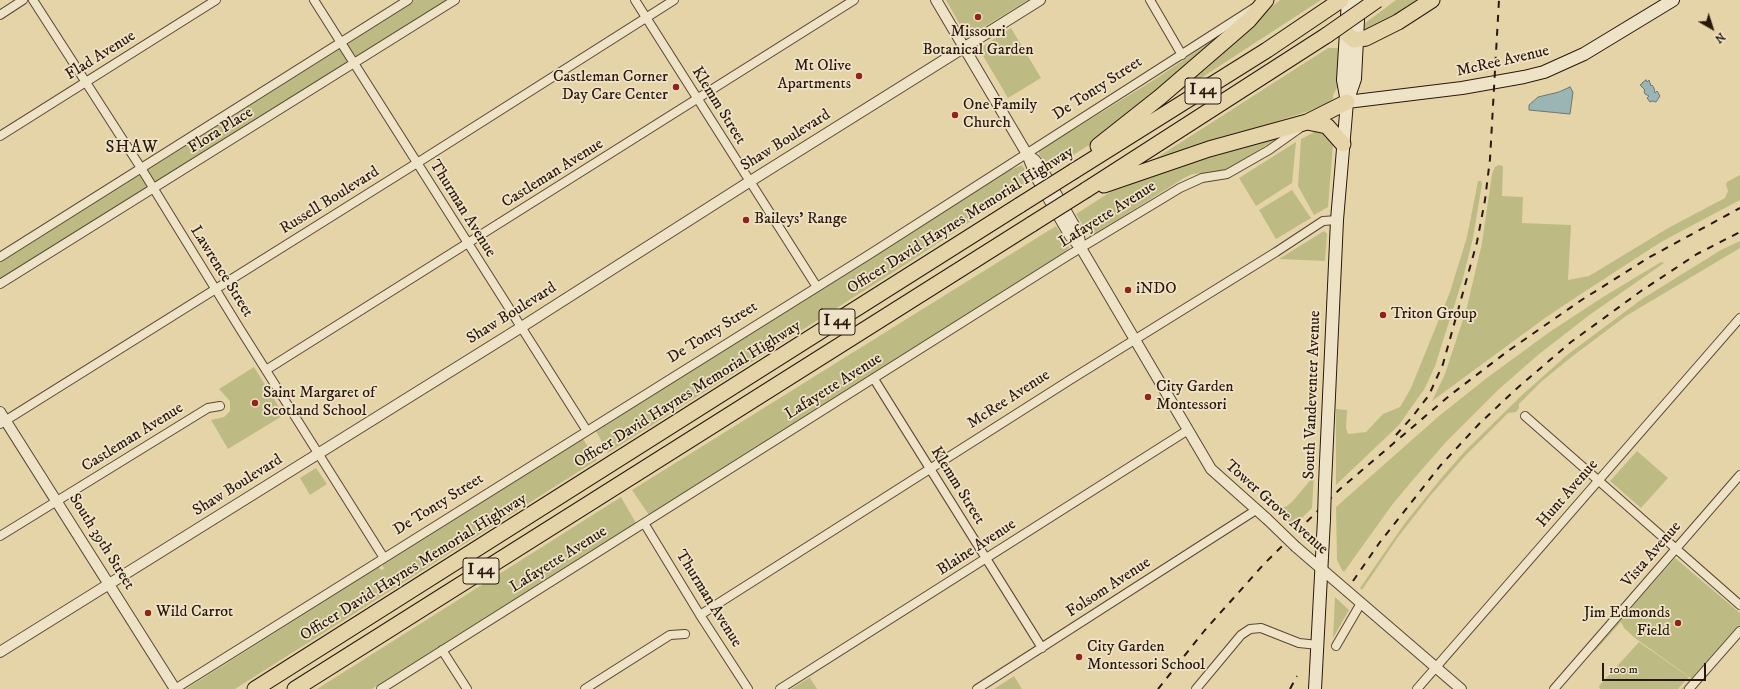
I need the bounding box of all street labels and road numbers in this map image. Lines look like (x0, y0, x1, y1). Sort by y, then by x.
street label: Flad Avenue (62, 27, 140, 85)
street label: McRee Avenue (1455, 42, 1551, 82)
street label: De Tonty Street (1050, 53, 1146, 125)
street label: Klemm Street (687, 64, 749, 148)
road number: I 44 (1185, 78, 1221, 104)
street label: Flora Place (185, 104, 257, 158)
street label: Shaw Boulevard (738, 106, 834, 176)
street label: Castleman Avenue (499, 135, 607, 213)
street label: Officer David Haynes Memorial Highway (844, 143, 1078, 299)
street label: Thurman Avenue (424, 157, 500, 261)
street label: Russell Boulevard (277, 163, 383, 239)
street label: Lafayette Avenue (1056, 178, 1160, 252)
street label: Lawrence Street (185, 223, 257, 321)
street label: Shaw Boulevard (464, 279, 560, 349)
street label: De Tonty Street (664, 298, 762, 368)
road number: I 44 (819, 309, 855, 335)
street label: South Vandeventer Avenue (1300, 310, 1326, 480)
street label: Officer David Haynes Memorial Highway (571, 317, 805, 473)
street label: Lafayette Avenue (782, 350, 886, 424)
street label: McRee Avenue (964, 366, 1054, 434)
street label: Castleman Avenue (79, 399, 187, 477)
street label: Klemm Street (926, 444, 988, 528)
street label: Shaw Boulevard (190, 451, 286, 521)
street label: Hunt Avenue (1533, 456, 1603, 532)
street label: Tower Grove Avenue (1220, 457, 1332, 559)
street label: De Tonty Street (390, 470, 488, 540)
street label: South 39th Street (64, 490, 138, 594)
street label: Officer David Haynes Memorial Highway (297, 490, 531, 646)
street label: Blaine Avenue (934, 515, 1020, 581)
street label: Vista Avenue (1618, 518, 1686, 592)
street label: Lafayette Avenue (507, 523, 611, 597)
street label: Thurman Avenue (670, 547, 746, 651)
street label: Folsom Avenue (1063, 554, 1155, 622)
road number: I 44 (463, 558, 499, 584)

